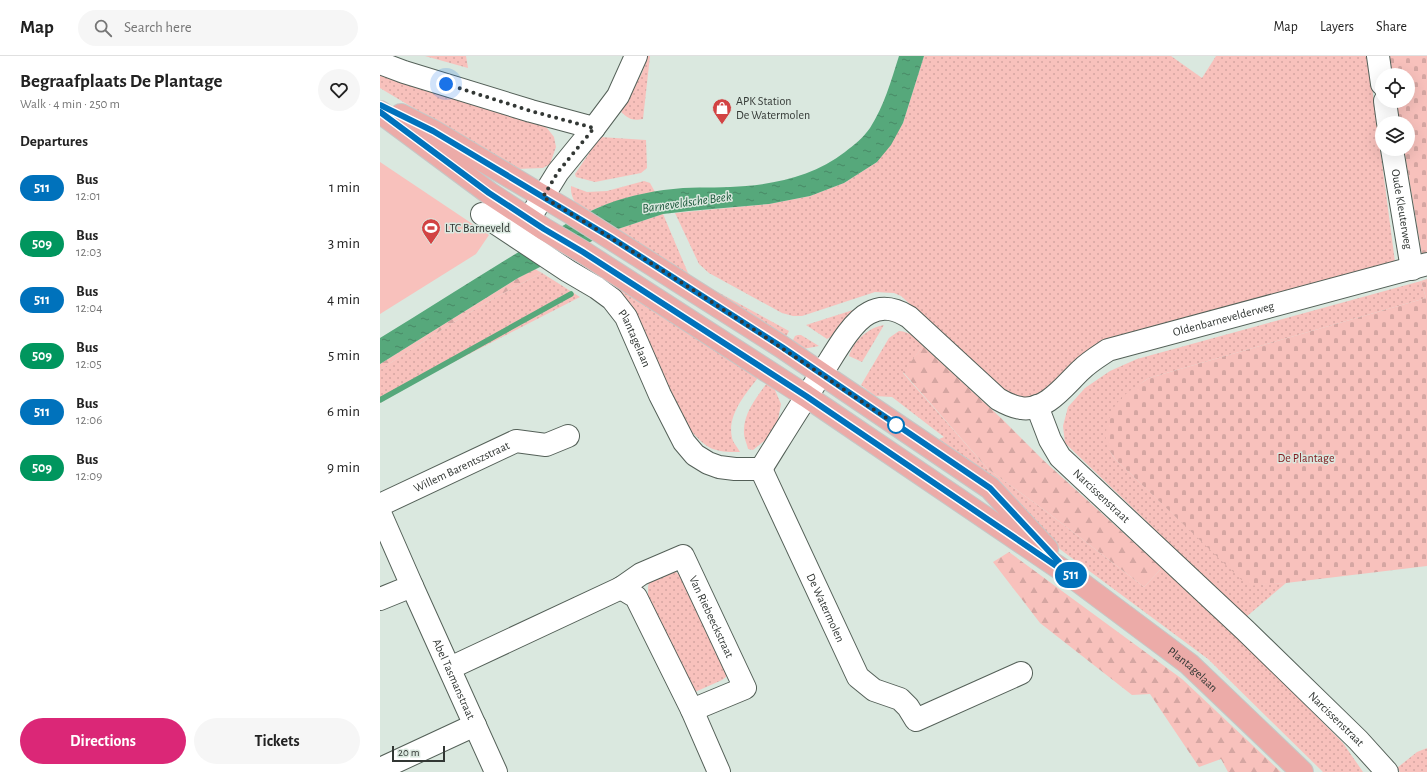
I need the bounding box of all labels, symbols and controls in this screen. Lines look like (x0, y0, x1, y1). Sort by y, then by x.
search box (78, 10, 358, 46)
icon: search (92, 17, 114, 39)
text: Map (20, 18, 54, 37)
text: Search here (124, 20, 192, 35)
text: Map (1273, 20, 1298, 34)
text: Layers (1320, 20, 1354, 34)
text: Share (1376, 20, 1407, 34)
map controls (1375, 68, 1415, 156)
button: locate (1375, 68, 1415, 108)
button: heart (318, 69, 360, 111)
text: Begraafplaats De Plantage (20, 72, 222, 91)
your location (436, 74, 456, 94)
place label: APK Station De Watermolen (736, 95, 810, 121)
shop icon: APK Station De Watermolen (711, 97, 733, 125)
text: Walk · 4 min · 250 m (20, 98, 120, 111)
button: layers (1375, 116, 1415, 156)
text: Departures (20, 134, 88, 149)
street label: Oude Kleuterweg (1389, 168, 1415, 250)
text: Bus (76, 172, 98, 187)
text: 1 min (329, 180, 360, 195)
text: 511 (34, 181, 50, 195)
text: 12:01 (76, 190, 101, 203)
water label: Barneveldsche Beek (641, 190, 733, 216)
sports icon: LTC Barneveld (420, 217, 442, 245)
place label: LTC Barneveld (445, 222, 510, 234)
text: Bus (76, 228, 98, 243)
text: 3 min (328, 236, 360, 251)
text: 509 (32, 237, 52, 251)
text: 12:03 (76, 246, 102, 259)
text: Bus (76, 284, 98, 299)
text: 4 min (327, 292, 360, 307)
text: 511 (34, 293, 50, 307)
street label: Oldenbarnevelderweg (1172, 299, 1275, 338)
text: 12:04 (76, 302, 102, 315)
street label: Plantagelaan (616, 307, 653, 369)
text: Bus (76, 340, 98, 355)
text: 5 min (328, 348, 360, 363)
text: 509 (32, 349, 52, 363)
text: 12:05 (76, 358, 102, 371)
text: Bus (76, 396, 98, 411)
text: 6 min (327, 404, 360, 419)
text: 511 (34, 405, 50, 419)
text: 12:06 (76, 414, 102, 427)
unlabelled marker (887, 416, 905, 434)
street label: Willem Barentszstraat (412, 439, 511, 494)
text: Bus (76, 452, 98, 467)
park label: De Plantage (1278, 452, 1334, 464)
text: 9 min (327, 460, 360, 475)
text: 509 (32, 461, 52, 475)
street label: Narcissenstraat (1071, 467, 1132, 525)
text: 12:09 (76, 470, 102, 483)
line badge: 511 (1048, 562, 1094, 588)
text: 511 (1063, 568, 1079, 582)
street label: De Watermolen (805, 571, 847, 644)
street label: Van Riebeeckstraat (687, 574, 736, 660)
street label: Abel Tasmanstraat (431, 637, 477, 721)
street label: Plantagelaan (1166, 644, 1220, 694)
street label: Narcissenstraat (1306, 689, 1367, 749)
button: Directions (20, 718, 186, 764)
button: Tickets (194, 718, 360, 764)
scale bar (392, 744, 445, 763)
text: 20 m (398, 747, 419, 758)

